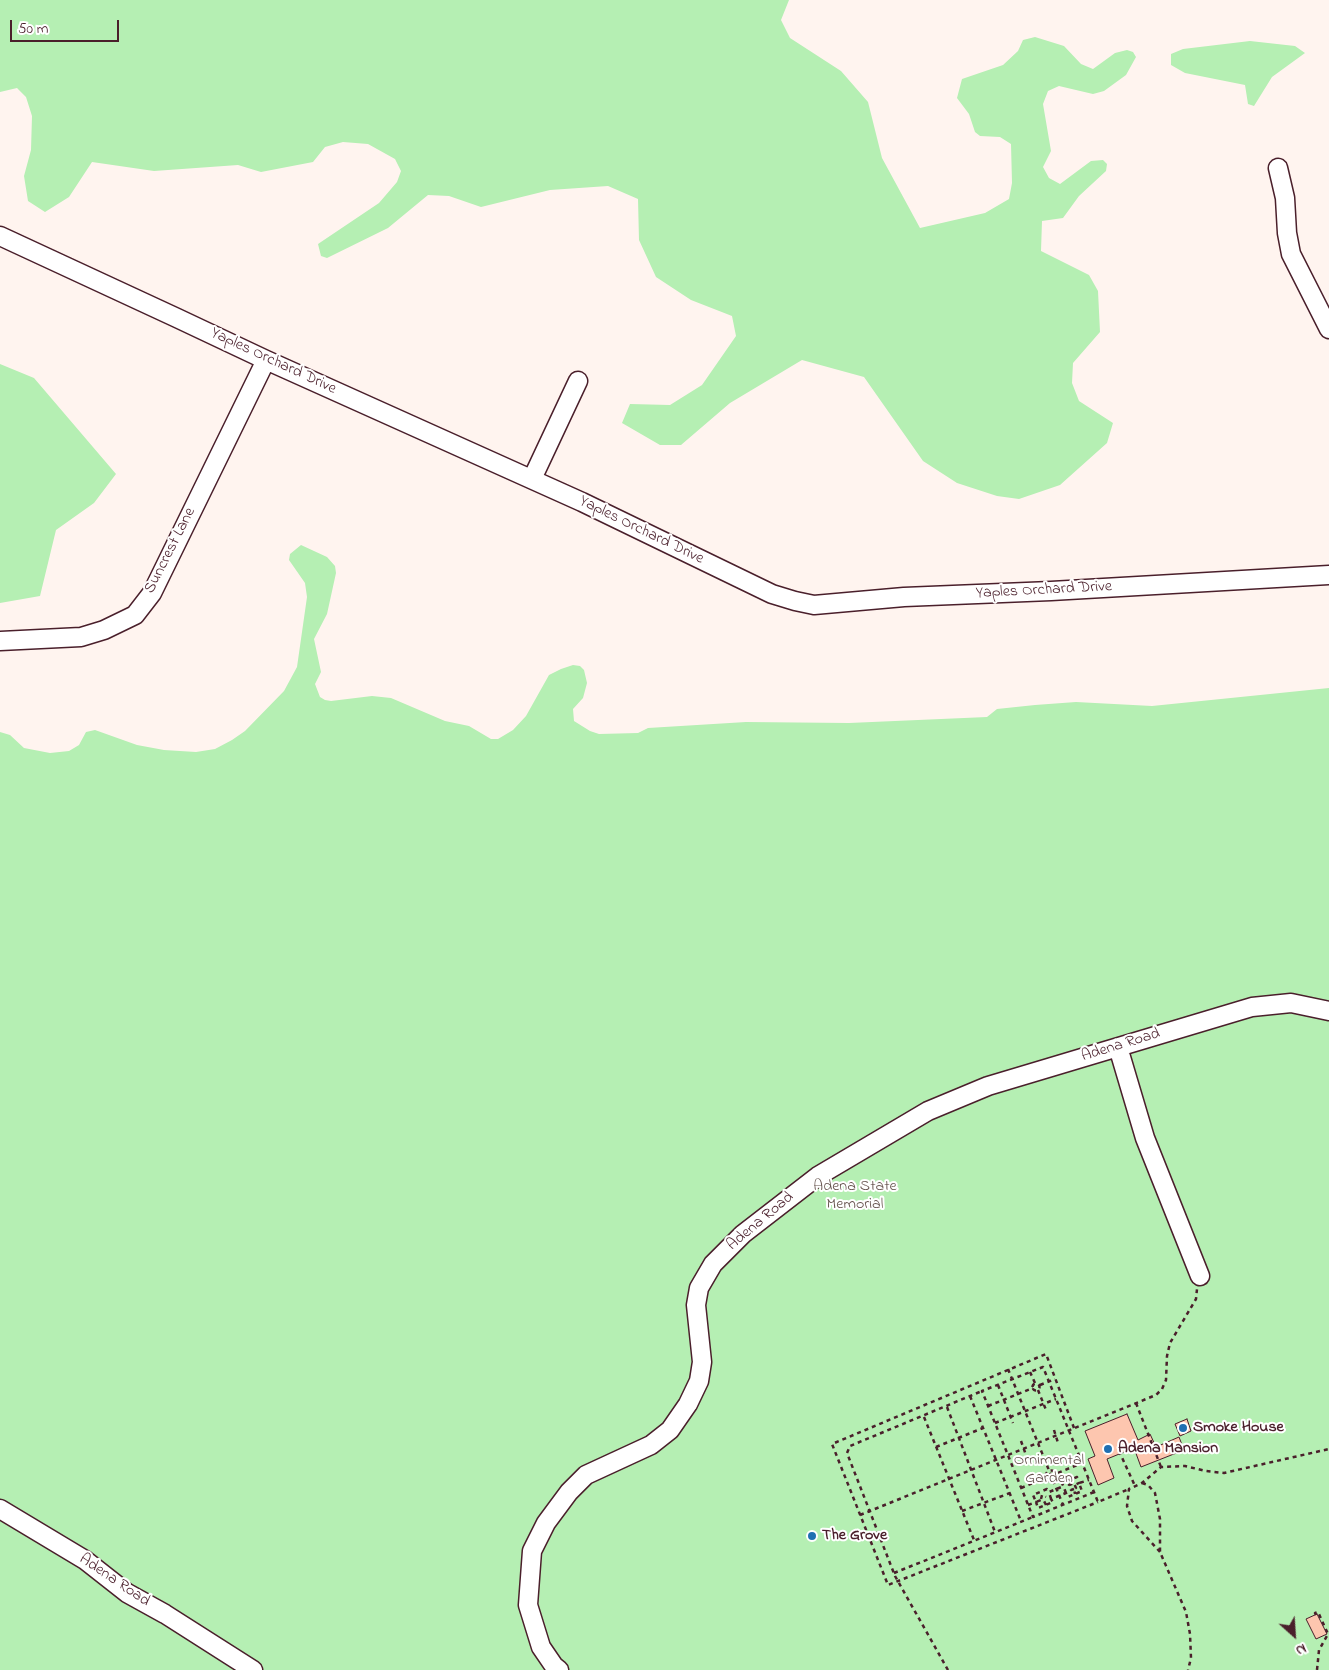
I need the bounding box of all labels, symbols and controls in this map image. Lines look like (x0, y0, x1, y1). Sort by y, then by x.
scale bar (12, 10, 121, 42)
text: 50 m (18, 18, 48, 40)
street label: Yaples Orchard Drive (207, 324, 339, 400)
street label: Yaples Orchard Drive (576, 492, 706, 570)
street label: Suncrest Lane (141, 505, 201, 597)
street label: Yaples Orchard Drive (975, 578, 1113, 604)
street label: Adena Road (1079, 1025, 1163, 1067)
park label: Adena State Memorial (813, 1177, 897, 1215)
street label: Adena Road (724, 1189, 798, 1255)
place label: Smoke House (1193, 1418, 1284, 1438)
marker: Smoke House (1177, 1422, 1189, 1434)
place label: Adena Mansion (1118, 1439, 1218, 1459)
marker: Adena Mansion (1102, 1443, 1114, 1455)
park label: Ornimental Garden (1014, 1451, 1084, 1489)
place label: The Grove (822, 1526, 887, 1546)
marker: The Grove (806, 1530, 818, 1542)
street label: Adena Road (75, 1550, 153, 1612)
north arrow (1269, 1610, 1319, 1660)
text: N (1292, 1637, 1310, 1660)

